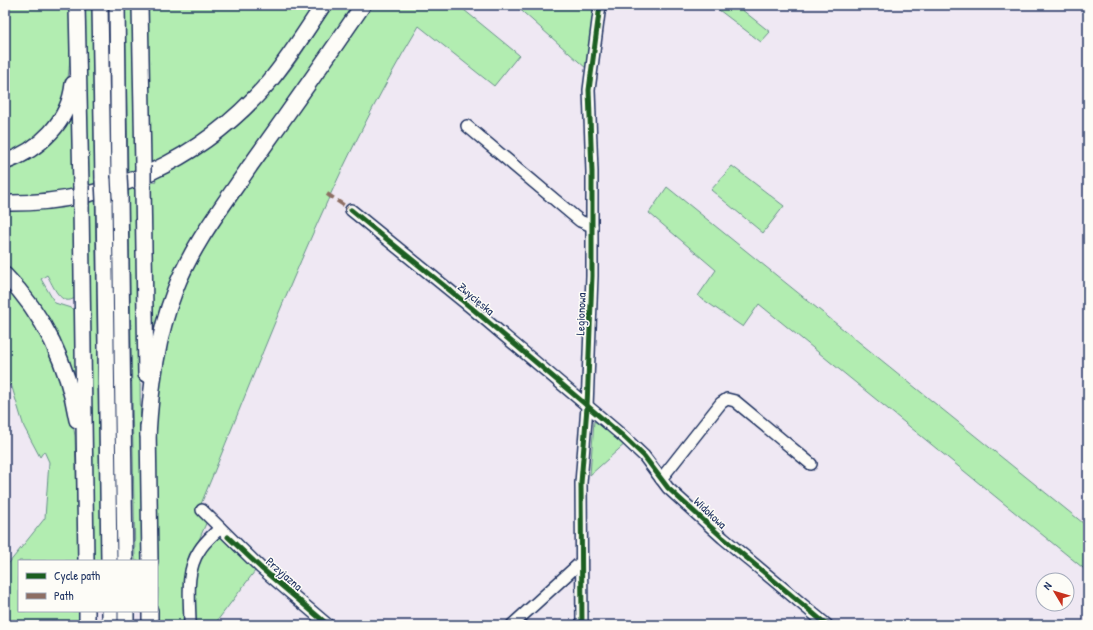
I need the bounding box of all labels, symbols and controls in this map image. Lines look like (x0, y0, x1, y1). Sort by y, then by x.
street label: Zwycięska (454, 278, 499, 319)
street label: Legionowa (571, 292, 590, 336)
street label: Widokowa (690, 493, 731, 533)
street label: Przyjazna (262, 553, 306, 594)
legend (18, 560, 158, 612)
text: Cycle path (54, 567, 100, 584)
north arrow (1035, 572, 1075, 612)
text: N (1040, 579, 1055, 592)
text: Path (54, 587, 74, 604)

